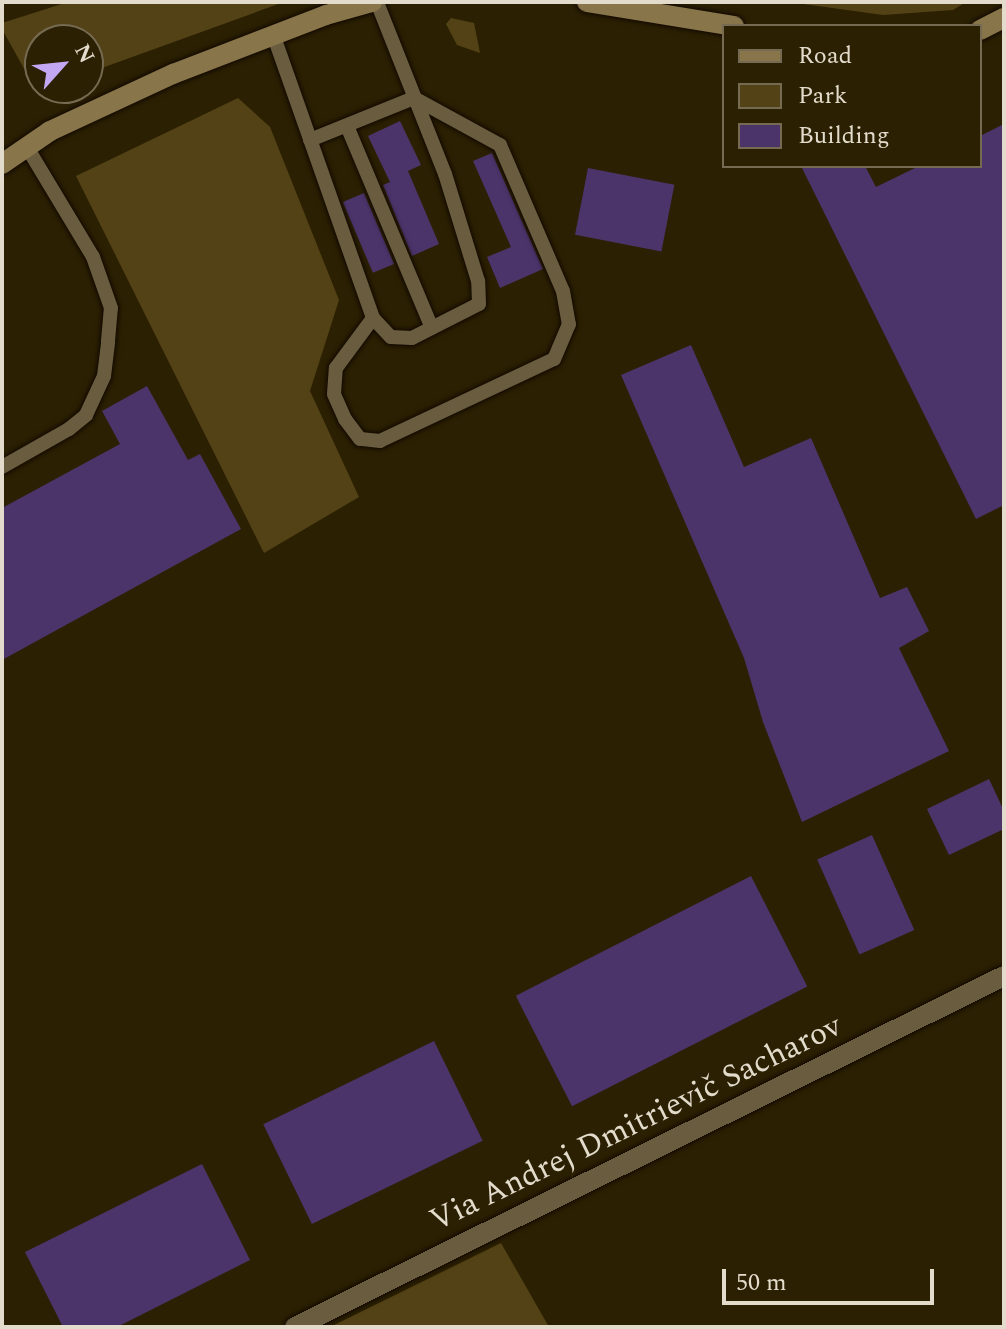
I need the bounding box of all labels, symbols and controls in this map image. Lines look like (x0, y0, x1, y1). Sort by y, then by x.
north arrow (24, 24, 104, 104)
legend (722, 24, 982, 168)
text: N (65, 38, 103, 69)
text: Road (798, 38, 852, 74)
text: Park (798, 78, 848, 114)
text: Building (798, 118, 890, 154)
street label: Via Andrej Dmitrievič Sacharov (424, 1007, 848, 1241)
scale bar (726, 1253, 938, 1303)
text: 50 m (736, 1265, 787, 1301)

